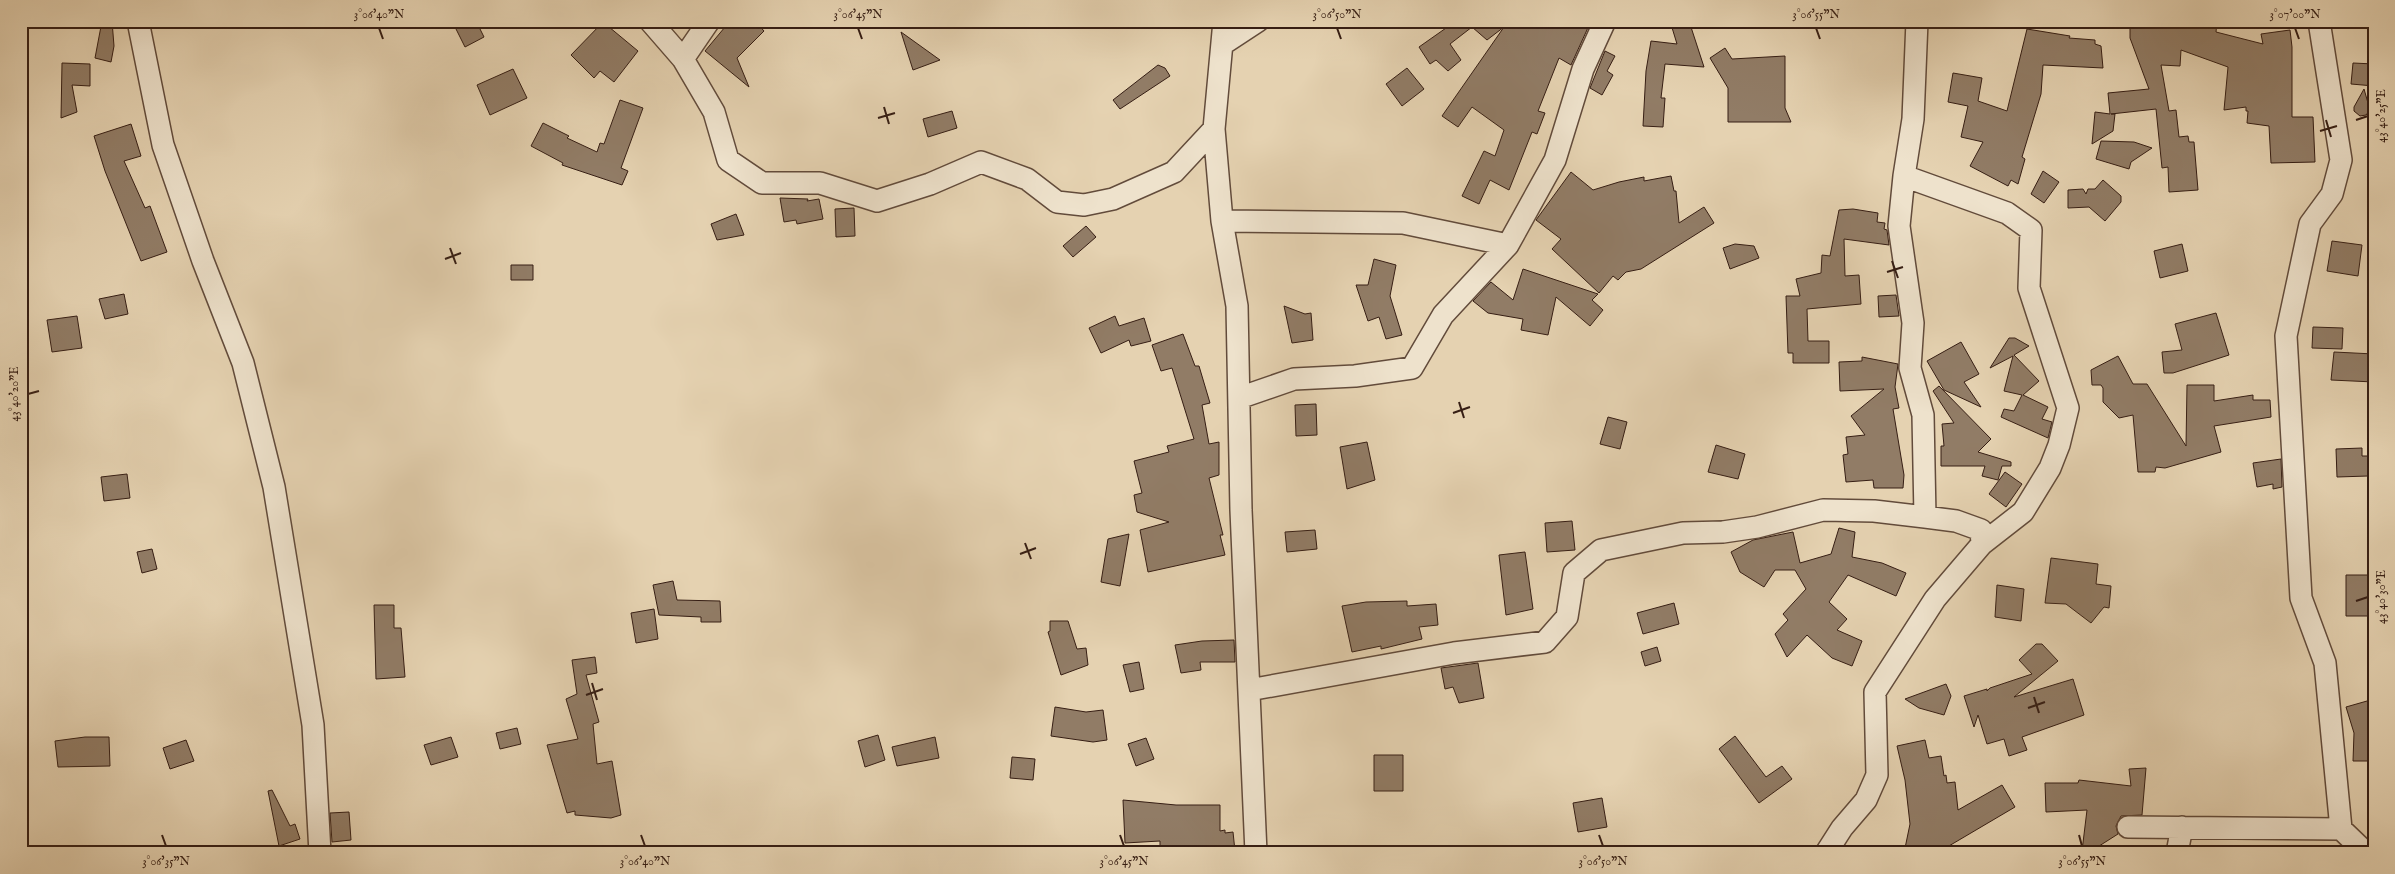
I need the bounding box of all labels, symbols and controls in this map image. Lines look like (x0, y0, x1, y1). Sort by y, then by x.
text: 3°06'40"N (354, 7, 405, 22)
text: 3°06'45"N (833, 7, 883, 22)
text: 3°06'50"N (1312, 7, 1362, 22)
text: 3°06'55"N (1792, 7, 1840, 22)
text: 3°07'00"N (2269, 7, 2321, 22)
text: 43°40'25"E (2374, 89, 2389, 143)
text: 43°40'20"E (7, 366, 22, 422)
text: 43°40'30"E (2374, 570, 2389, 624)
text: 3°06'35"N (142, 854, 190, 869)
text: 3°06'40"N (620, 854, 671, 869)
text: 3°06'45"N (1099, 854, 1149, 869)
text: 3°06'50"N (1578, 854, 1628, 869)
text: 3°06'55"N (2058, 854, 2106, 869)

